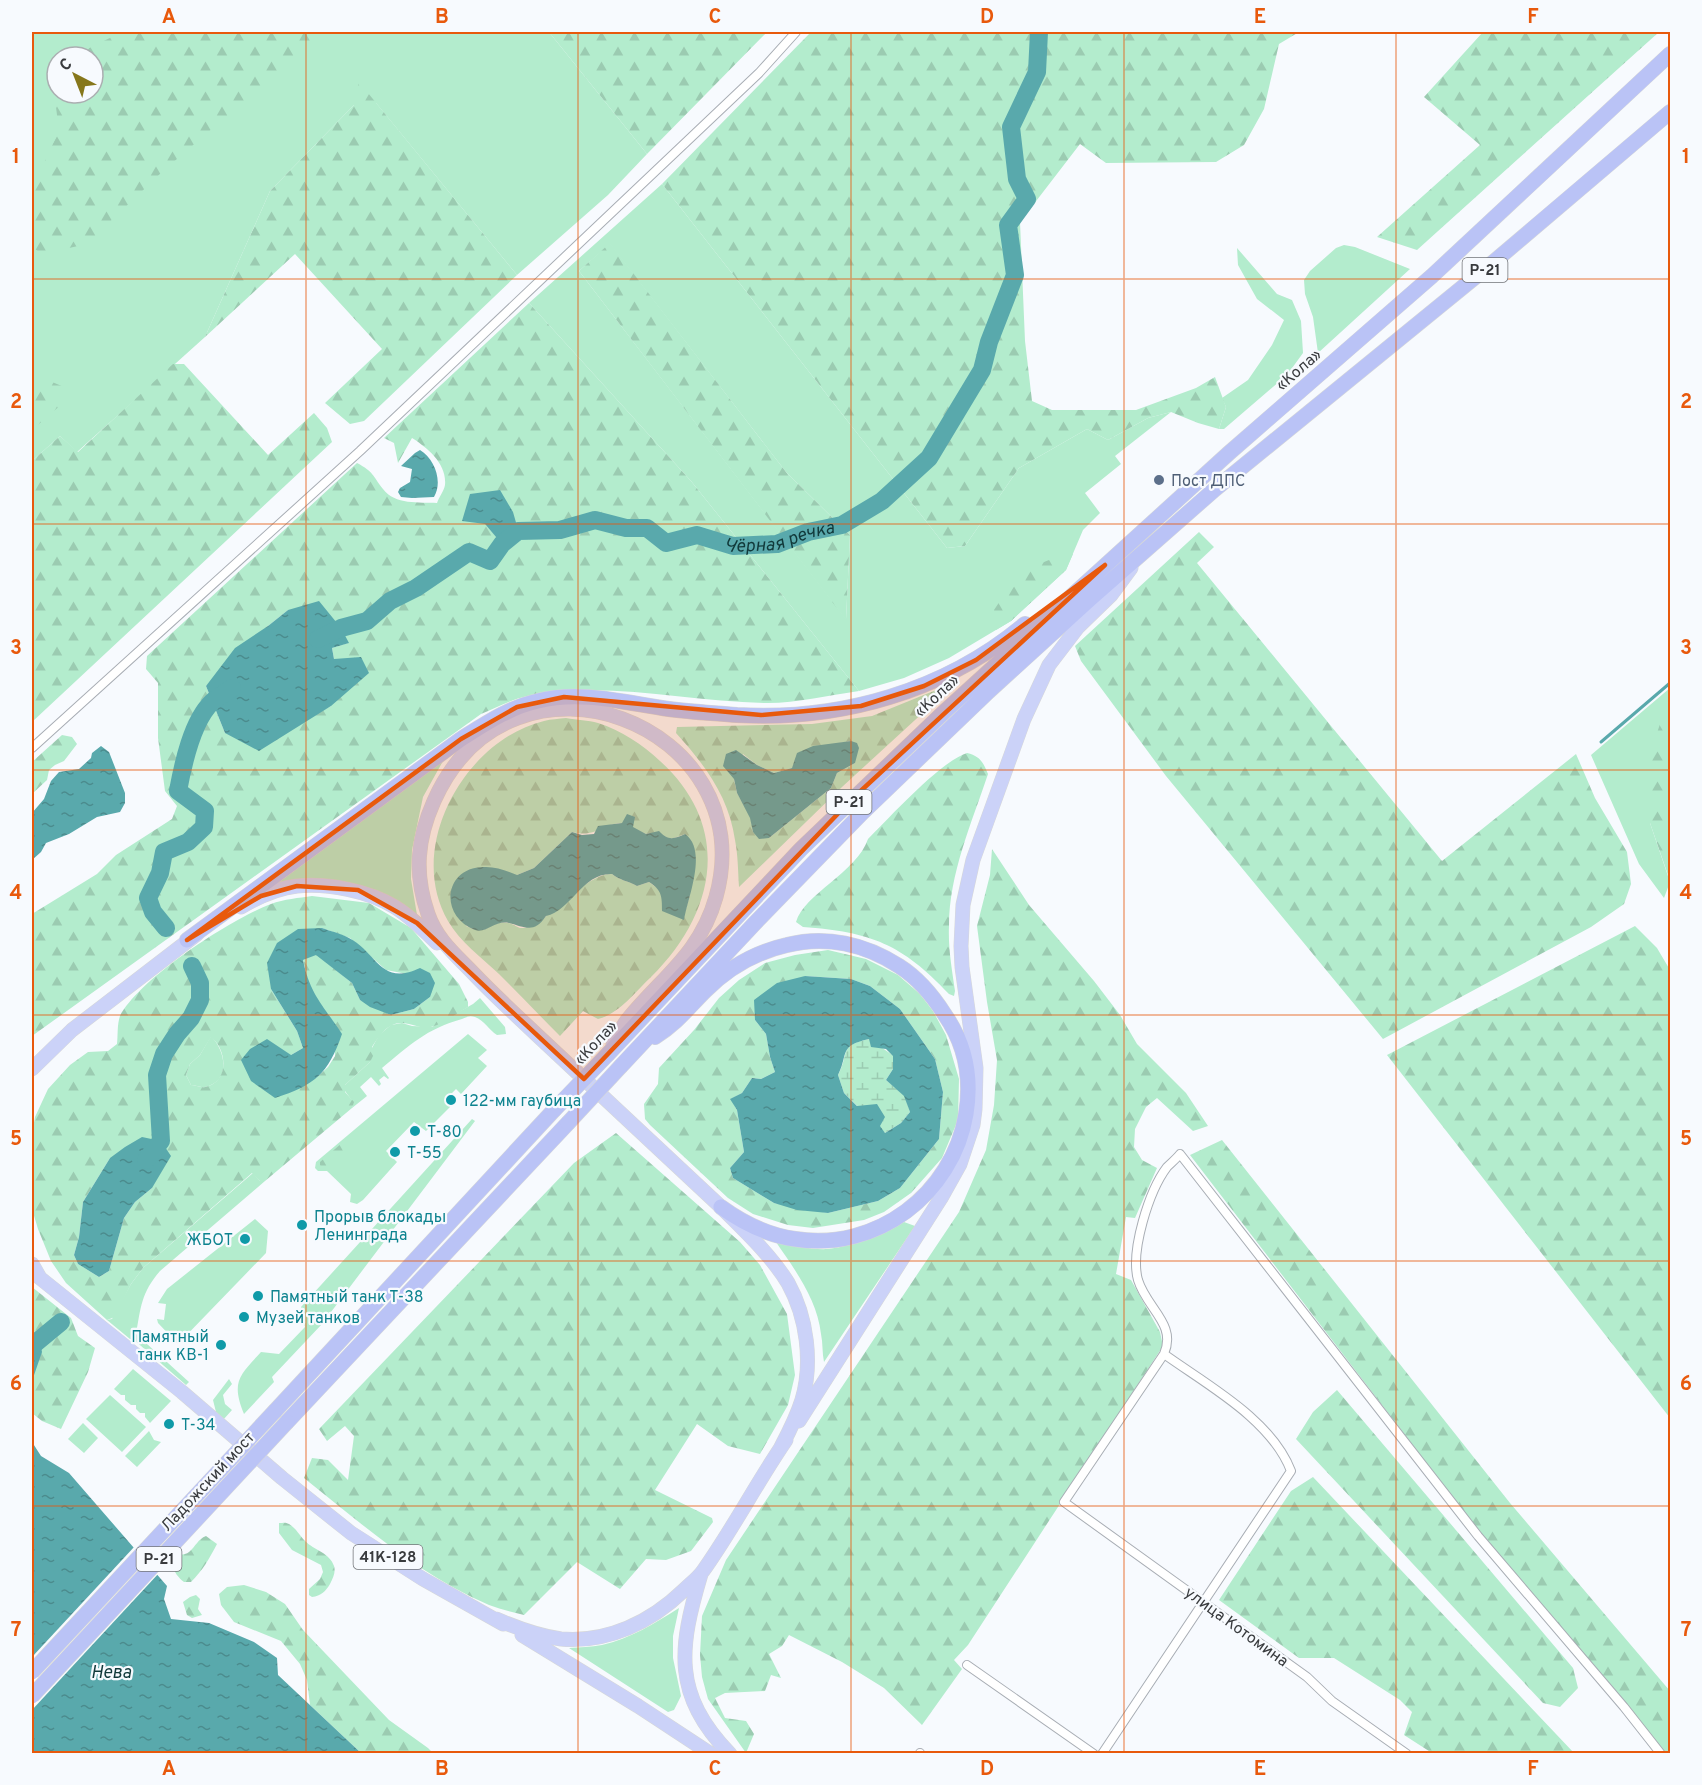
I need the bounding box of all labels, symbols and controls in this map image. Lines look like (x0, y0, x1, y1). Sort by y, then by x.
text: A (162, 5, 176, 31)
text: B (435, 5, 449, 31)
text: C (709, 5, 721, 31)
text: D (980, 5, 994, 31)
text: E (1254, 5, 1266, 31)
text: F (1527, 5, 1539, 31)
north arrow (45, 45, 105, 105)
text: С (56, 54, 77, 76)
text: 1 (12, 145, 20, 171)
text: 1 (1682, 145, 1690, 171)
road number: Р-21 (1462, 258, 1508, 282)
street label: «Кола» (1272, 345, 1326, 396)
text: 2 (10, 390, 22, 416)
text: 2 (1680, 390, 1692, 416)
place label: Пост ДПС (1171, 472, 1245, 492)
marker: Пост ДПС (1152, 473, 1166, 487)
water label: Чёрная речка (721, 517, 837, 560)
text: 3 (10, 636, 22, 662)
text: 3 (1680, 636, 1692, 662)
street label: «Кола» (911, 671, 964, 722)
road number: Р-21 (826, 790, 872, 814)
text: 4 (10, 881, 22, 907)
text: 4 (1680, 881, 1692, 907)
street label: «Кола» (571, 1017, 622, 1070)
place label: 122-мм гаубица (463, 1092, 581, 1112)
marker: 122-мм гаубица (444, 1093, 458, 1107)
place label: Т-80 (427, 1123, 462, 1143)
marker: Т-80 (408, 1124, 422, 1138)
text: 5 (10, 1127, 22, 1153)
text: 5 (1680, 1127, 1692, 1153)
place label: Т-55 (407, 1144, 442, 1164)
marker: Т-55 (388, 1145, 402, 1159)
place label: Прорыв блокады Ленинграда (314, 1208, 446, 1246)
marker: Прорыв блокады Ленинграда (295, 1218, 309, 1232)
place label: ЖБОТ (187, 1231, 233, 1251)
marker: ЖБОТ (238, 1232, 252, 1246)
place label: Памятный танк Т-38 (270, 1288, 424, 1308)
marker: Памятный танк Т-38 (251, 1289, 265, 1303)
place label: Музей танков (256, 1309, 360, 1329)
marker: Музей танков (237, 1310, 251, 1324)
place label: Памятный танк КВ-1 (131, 1328, 209, 1366)
marker: Памятный танк КВ-1 (214, 1338, 228, 1352)
text: 6 (10, 1372, 22, 1398)
text: 6 (1680, 1372, 1692, 1398)
place label: Т-34 (181, 1416, 216, 1436)
marker: Т-34 (162, 1417, 176, 1431)
street label: Ладожский мост (157, 1428, 260, 1536)
road number: 41К-128 (354, 1545, 422, 1569)
road number: Р-21 (136, 1547, 182, 1571)
street label: улица Котомина (1180, 1583, 1292, 1672)
text: 7 (11, 1618, 21, 1644)
text: 7 (1681, 1618, 1691, 1644)
water label: Нева (91, 1662, 132, 1685)
text: A (162, 1757, 176, 1783)
text: B (435, 1757, 449, 1783)
text: C (709, 1757, 721, 1783)
text: D (980, 1757, 994, 1783)
text: E (1254, 1757, 1266, 1783)
text: F (1527, 1757, 1539, 1783)

